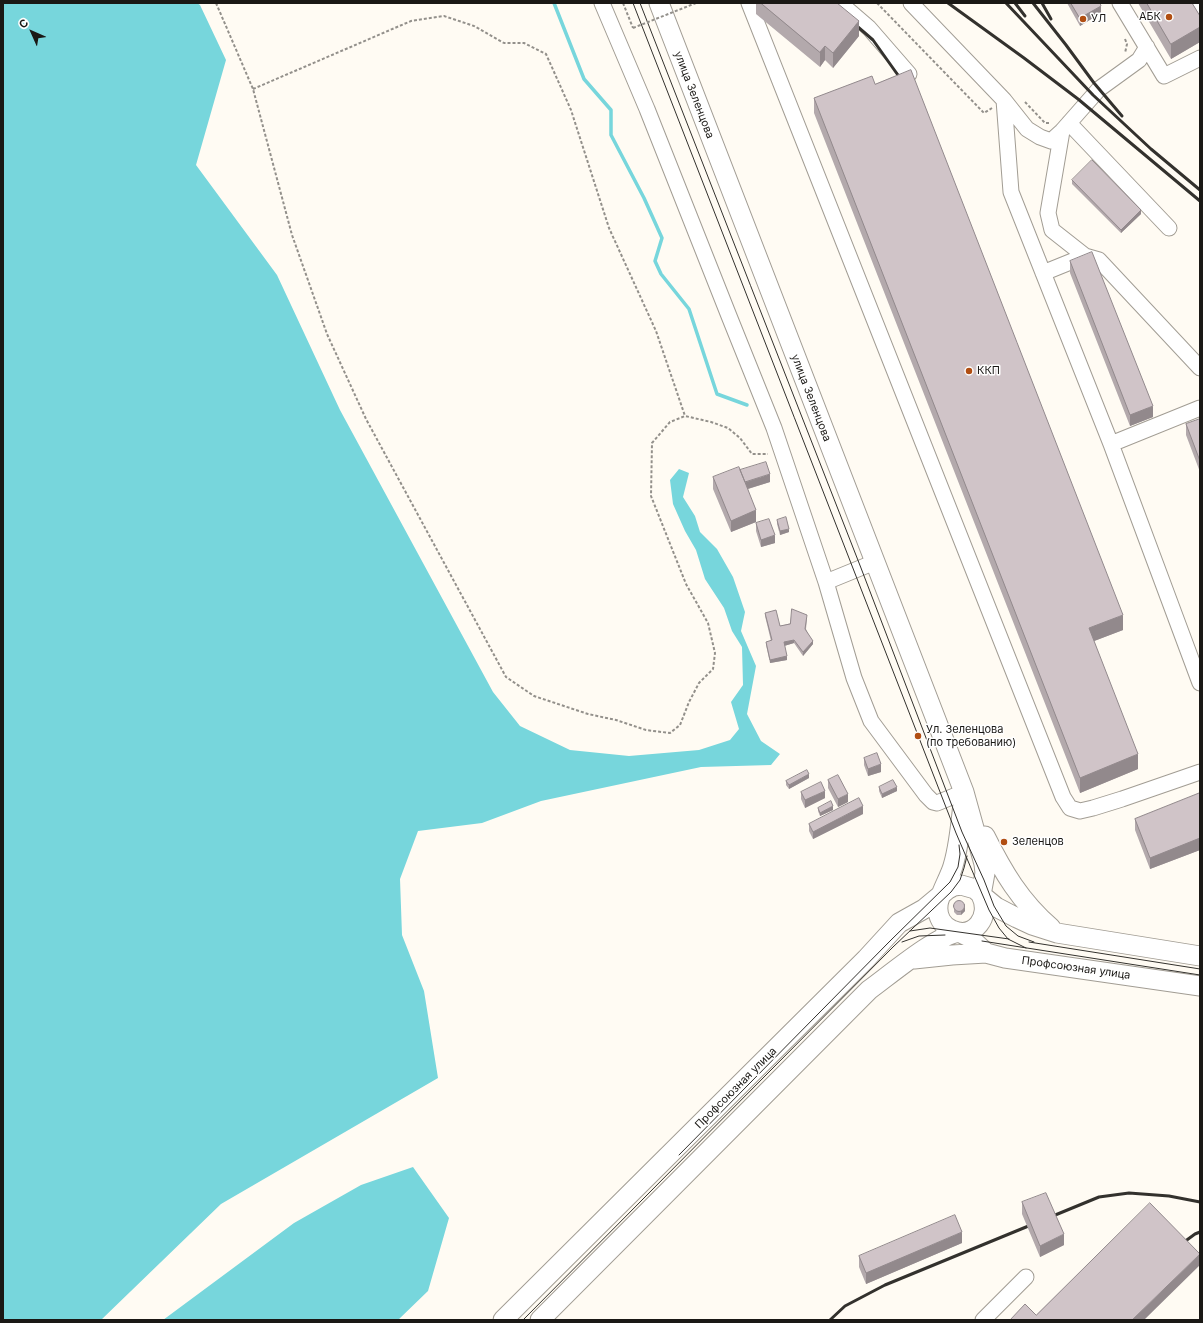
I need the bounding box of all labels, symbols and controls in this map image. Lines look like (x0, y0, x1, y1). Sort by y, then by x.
place label: АБК (1139, 10, 1161, 24)
north arrow (12, 12, 52, 52)
place label: УЛ (1091, 12, 1106, 26)
marker: АБК (1164, 12, 1174, 22)
marker: УЛ (1078, 14, 1088, 24)
text: С (16, 16, 31, 31)
street label: улица Зеленцова (671, 50, 717, 140)
street label: улица Зеленцова (788, 353, 834, 443)
place label: ККП (977, 364, 1000, 378)
marker: ККП (964, 366, 974, 376)
place label: Ул. Зеленцова (по требованию) (926, 723, 1016, 749)
marker: Ул. Зеленцова (по требованию) (913, 731, 923, 741)
place label: Зеленцов (1012, 835, 1064, 849)
marker: Зеленцов (999, 837, 1009, 847)
street label: Профсоюзная улица (1021, 954, 1131, 982)
street label: Профсоюзная улица (693, 1045, 779, 1131)

